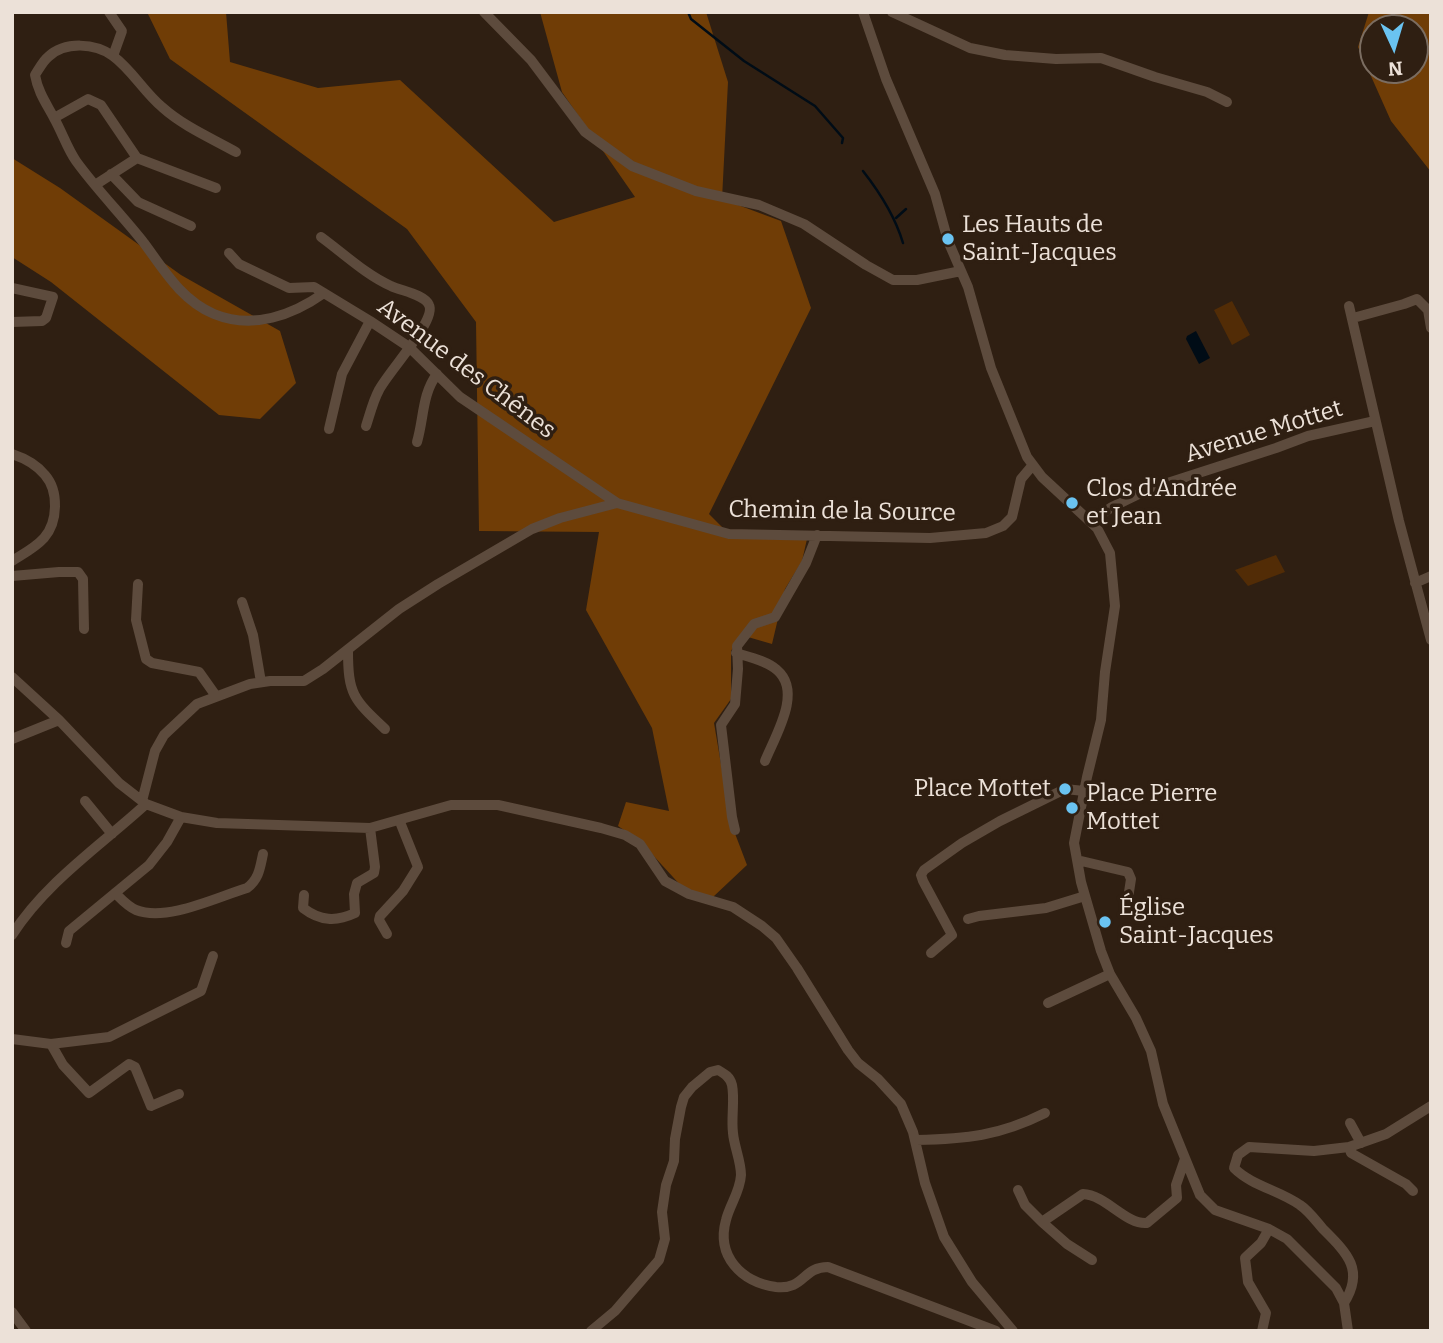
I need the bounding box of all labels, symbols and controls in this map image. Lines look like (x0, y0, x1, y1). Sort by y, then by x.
north arrow (1359, 14, 1429, 84)
text: N (1387, 56, 1403, 80)
place label: Les Hauts de Saint-Jacques (962, 211, 1117, 267)
marker: Les Hauts de Saint-Jacques (940, 231, 956, 247)
street label: Avenue des Chênes (371, 293, 561, 445)
street label: Avenue Mottet (1182, 394, 1346, 470)
place label: Clos d'Andrée et Jean (1086, 475, 1237, 531)
marker: Clos d'Andrée et Jean (1064, 495, 1080, 511)
street label: Chemin de la Source (728, 496, 956, 528)
place label: Place Mottet (914, 775, 1051, 803)
place label: Place Pierre Mottet (1086, 780, 1217, 836)
marker: Place Mottet (1057, 781, 1073, 797)
marker: Place Pierre Mottet (1064, 800, 1080, 816)
place label: Église Saint-Jacques (1119, 894, 1274, 950)
marker: Église Saint-Jacques (1097, 914, 1113, 930)

